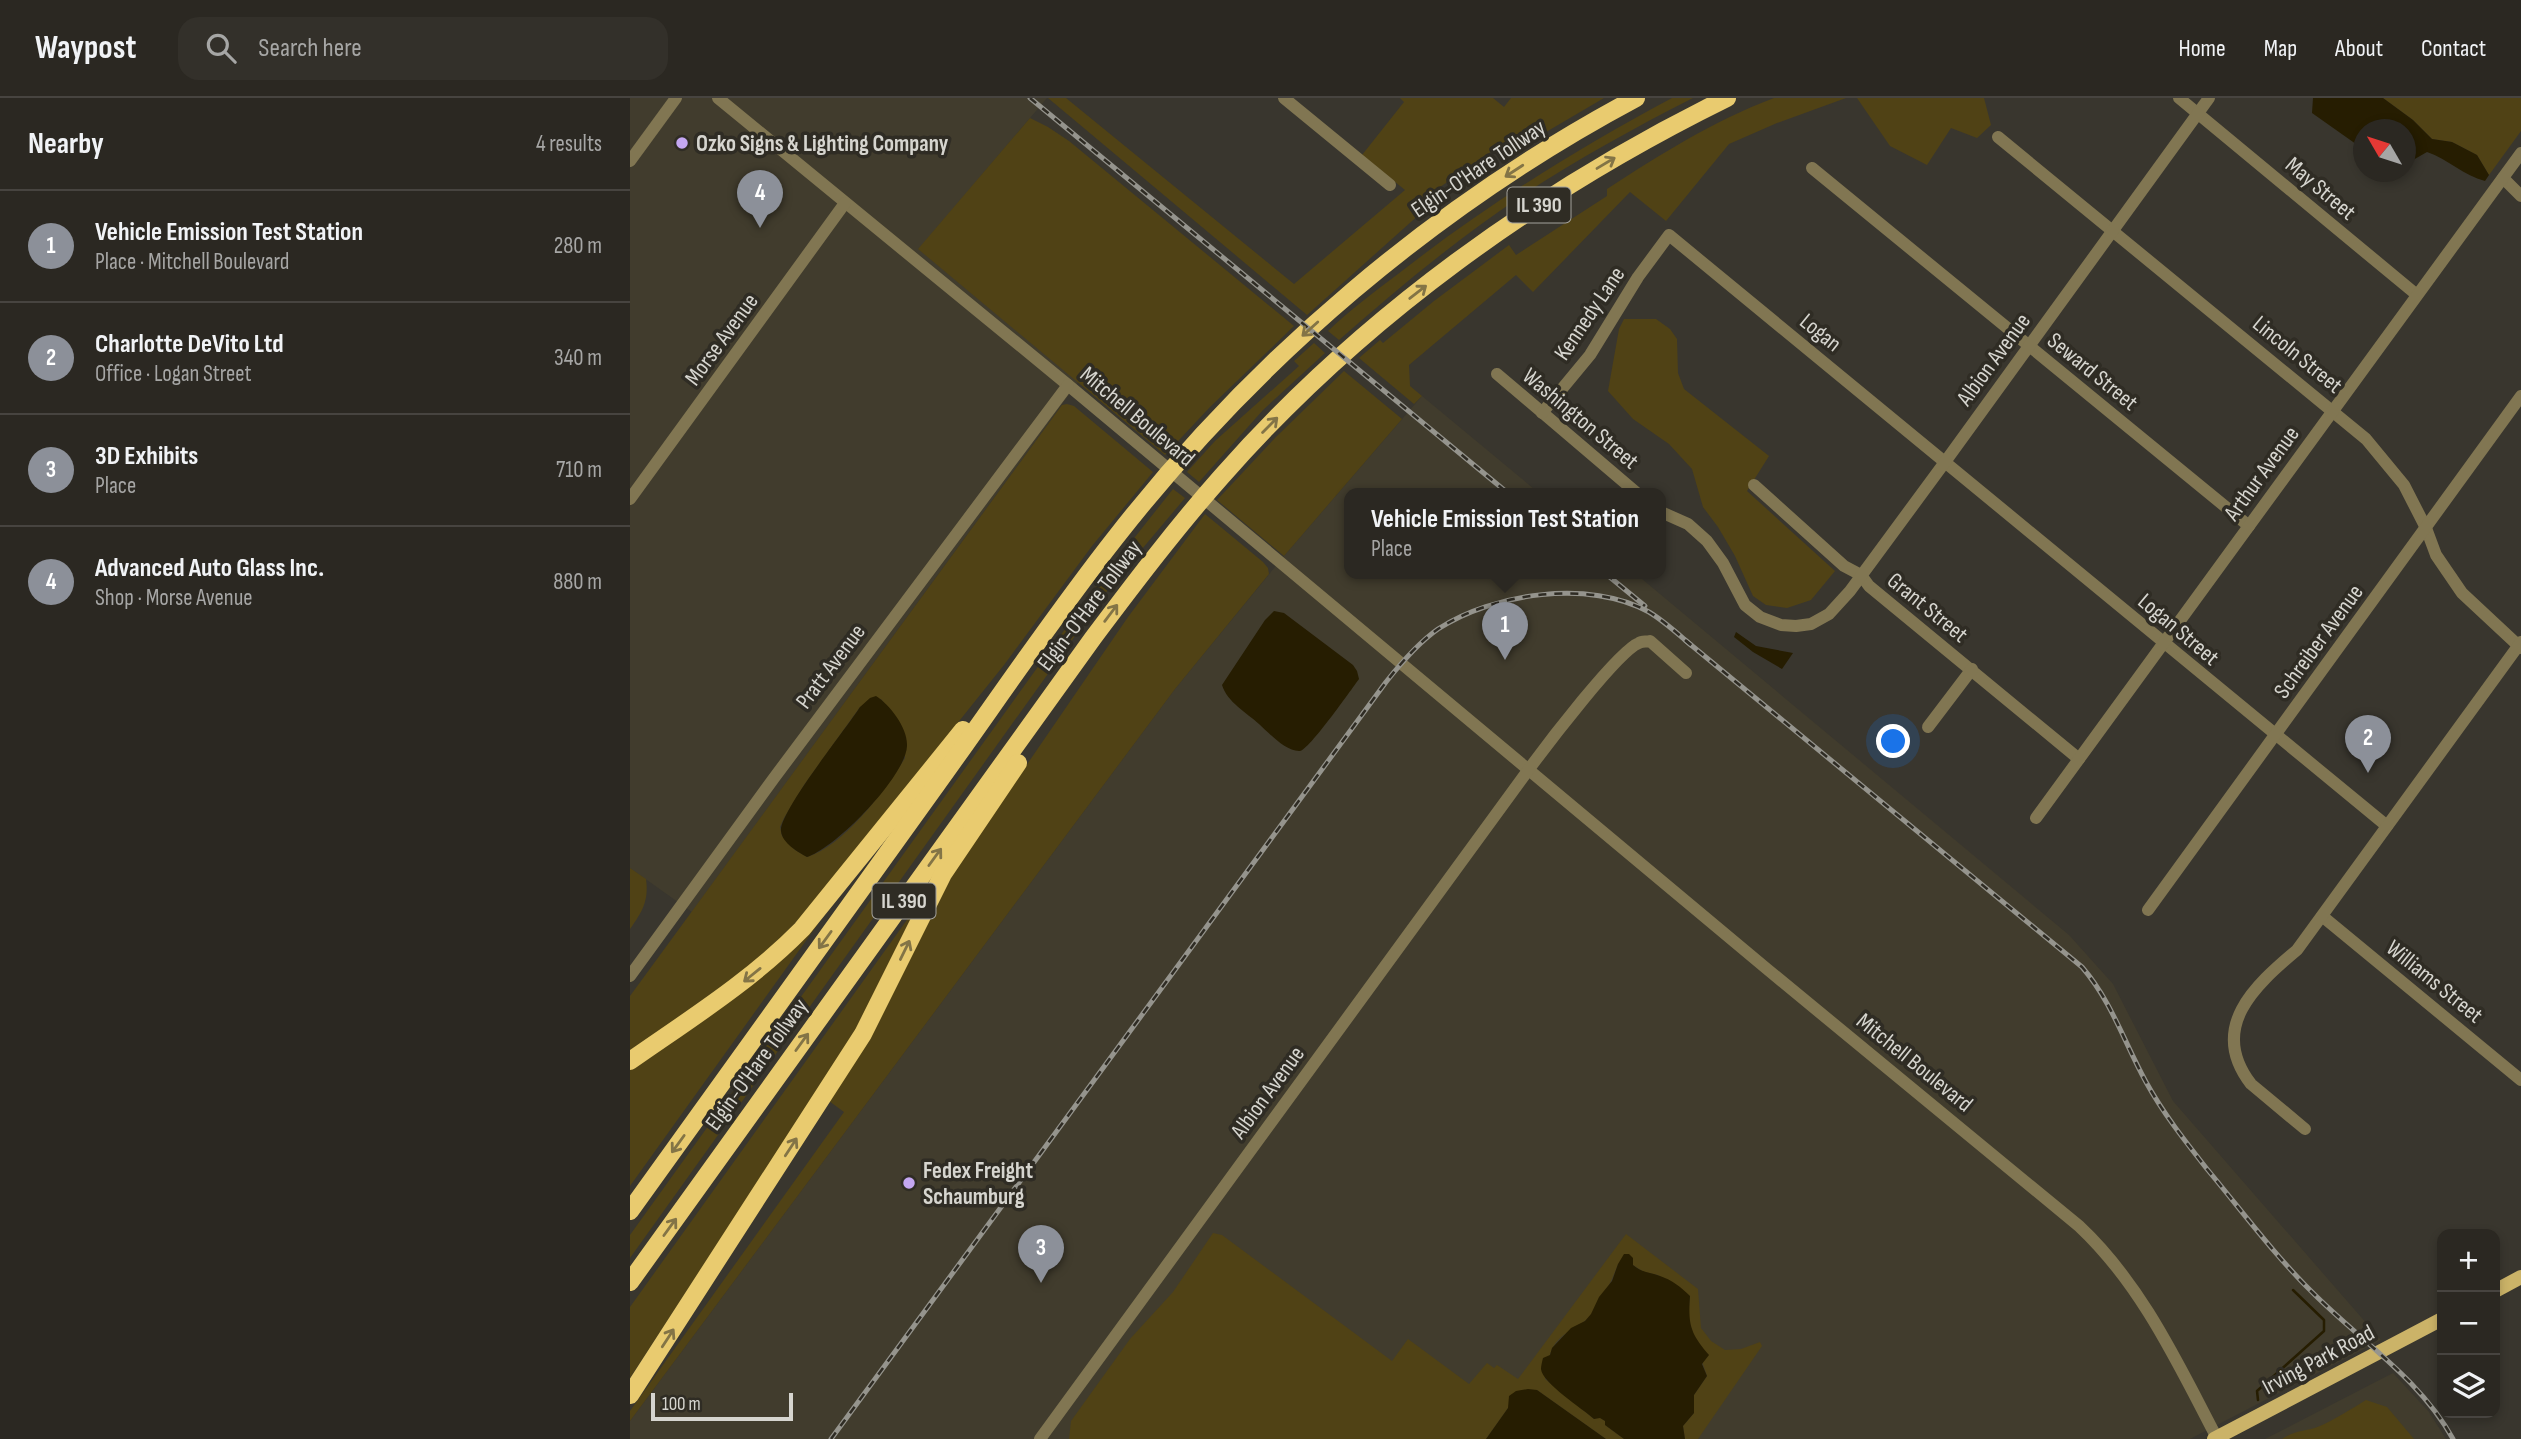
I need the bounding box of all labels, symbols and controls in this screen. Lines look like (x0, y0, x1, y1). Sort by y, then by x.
search box (178, 17, 668, 80)
text: Waypost (35, 28, 136, 68)
icon: search (202, 29, 240, 67)
text: Search here (258, 33, 362, 64)
text: Home (2178, 34, 2226, 63)
text: Map (2264, 34, 2297, 63)
text: About (2335, 34, 2383, 63)
text: Contact (2421, 34, 2486, 63)
street label: Elgin-O'Hare Tollway (1406, 113, 1551, 224)
north arrow (2353, 119, 2416, 182)
text: Nearby (28, 126, 104, 162)
text: 4 results (536, 130, 602, 158)
place label: Ozko Signs & Lighting Company (696, 130, 949, 158)
marker: Ozko Signs & Lighting Company (674, 135, 690, 151)
street label: May Street (2279, 151, 2361, 226)
one-way arrow (1595, 156, 1615, 170)
one-way arrow (1505, 163, 1524, 178)
pin: 4 (737, 170, 783, 228)
road number: IL 390 (1508, 188, 1570, 222)
text: Vehicle Emission Test Station (95, 217, 363, 248)
text: 1 (46, 232, 56, 260)
text: 280 m (554, 232, 602, 260)
text: Place · Mitchell Boulevard (95, 248, 289, 276)
street label: Kennedy Lane (1548, 261, 1631, 366)
one-way arrow (1409, 284, 1427, 299)
street label: Morse Avenue (679, 288, 765, 391)
street label: Logan (1794, 308, 1847, 358)
street label: Albion Avenue (1950, 308, 2037, 412)
street label: Lincoln Street (2247, 310, 2348, 400)
one-way arrow (1301, 321, 1319, 337)
street label: Seward Street (2041, 327, 2143, 417)
text: Charlotte DeVito Ltd (95, 329, 283, 360)
text: 2 (46, 344, 56, 372)
text: 340 m (554, 344, 602, 372)
text: Office · Logan Street (95, 360, 252, 388)
street label: Mitchell Boulevard (1074, 361, 1200, 473)
street label: Washington Street (1517, 362, 1644, 475)
one-way arrow (1261, 417, 1278, 434)
street label: Arthur Avenue (2218, 421, 2306, 527)
text: 3D Exhibits (95, 441, 198, 472)
text: 3 (46, 456, 56, 484)
text: 710 m (556, 456, 602, 484)
text: Place (95, 472, 136, 500)
popup (1344, 488, 1666, 579)
text: Vehicle Emission Test Station (1371, 504, 1639, 535)
street label: Elgin-O'Hare Tollway (1032, 535, 1148, 676)
text: Place (1371, 535, 1412, 563)
text: Advanced Auto Glass Inc. (95, 553, 324, 584)
street label: Grant Street (1881, 567, 1973, 649)
text: 4 (46, 568, 56, 596)
text: 880 m (553, 568, 602, 596)
street label: Schreiber Avenue (2268, 579, 2369, 704)
text: Shop · Morse Avenue (95, 584, 253, 612)
street label: Logan Street (2132, 588, 2225, 672)
pin: 1 (1482, 602, 1528, 660)
one-way arrow (1104, 605, 1119, 623)
street label: Pratt Avenue (790, 619, 872, 714)
pin: 2 (2345, 715, 2391, 773)
your location (1876, 724, 1910, 758)
one-way arrow (927, 848, 942, 867)
road number: IL 390 (873, 884, 936, 918)
one-way arrow (818, 930, 832, 949)
street label: Williams Street (2380, 934, 2489, 1029)
one-way arrow (899, 940, 912, 961)
one-way arrow (743, 967, 761, 982)
street label: Elgin-O'Hare Tollway (700, 993, 814, 1136)
street label: Mitchell Boulevard (1851, 1007, 1978, 1118)
one-way arrow (795, 1033, 810, 1052)
street label: Albion Avenue (1224, 1041, 1311, 1145)
one-way arrow (671, 1134, 685, 1153)
one-way arrow (785, 1137, 799, 1157)
place label: Fedex Freight Schaumburg (923, 1157, 1033, 1211)
marker: Fedex Freight Schaumburg (901, 1175, 917, 1191)
one-way arrow (663, 1218, 677, 1237)
pin: 3 (1018, 1225, 1064, 1283)
map controls (2437, 1229, 2500, 1418)
button: + (2437, 1229, 2500, 1292)
button: − (2437, 1292, 2500, 1355)
street label: Irving Park Road (2258, 1319, 2379, 1401)
one-way arrow (661, 1329, 675, 1348)
button: layers (2437, 1355, 2500, 1418)
scale bar (651, 1390, 793, 1422)
text: 100 m (662, 1393, 701, 1416)

